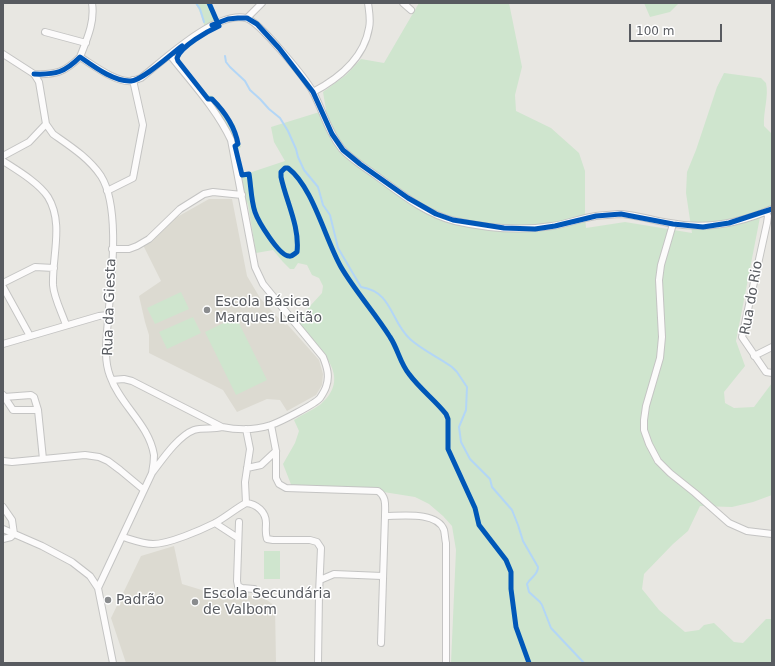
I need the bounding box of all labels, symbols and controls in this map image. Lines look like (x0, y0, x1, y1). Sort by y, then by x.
scale bar (631, 16, 724, 42)
text: 100 m (636, 24, 674, 38)
street label: Rua da Giesta (100, 258, 120, 356)
street label: Rua do Rio (737, 260, 767, 336)
place label: Escola Básica Marques Leitão (215, 294, 322, 326)
marker: Escola Básica Marques Leitão (202, 305, 212, 315)
place label: Escola Secundária de Valbom (203, 586, 331, 618)
place label: Padrão (116, 592, 164, 608)
marker: Padrão (103, 595, 113, 605)
marker: Escola Secundária de Valbom (190, 597, 200, 607)

